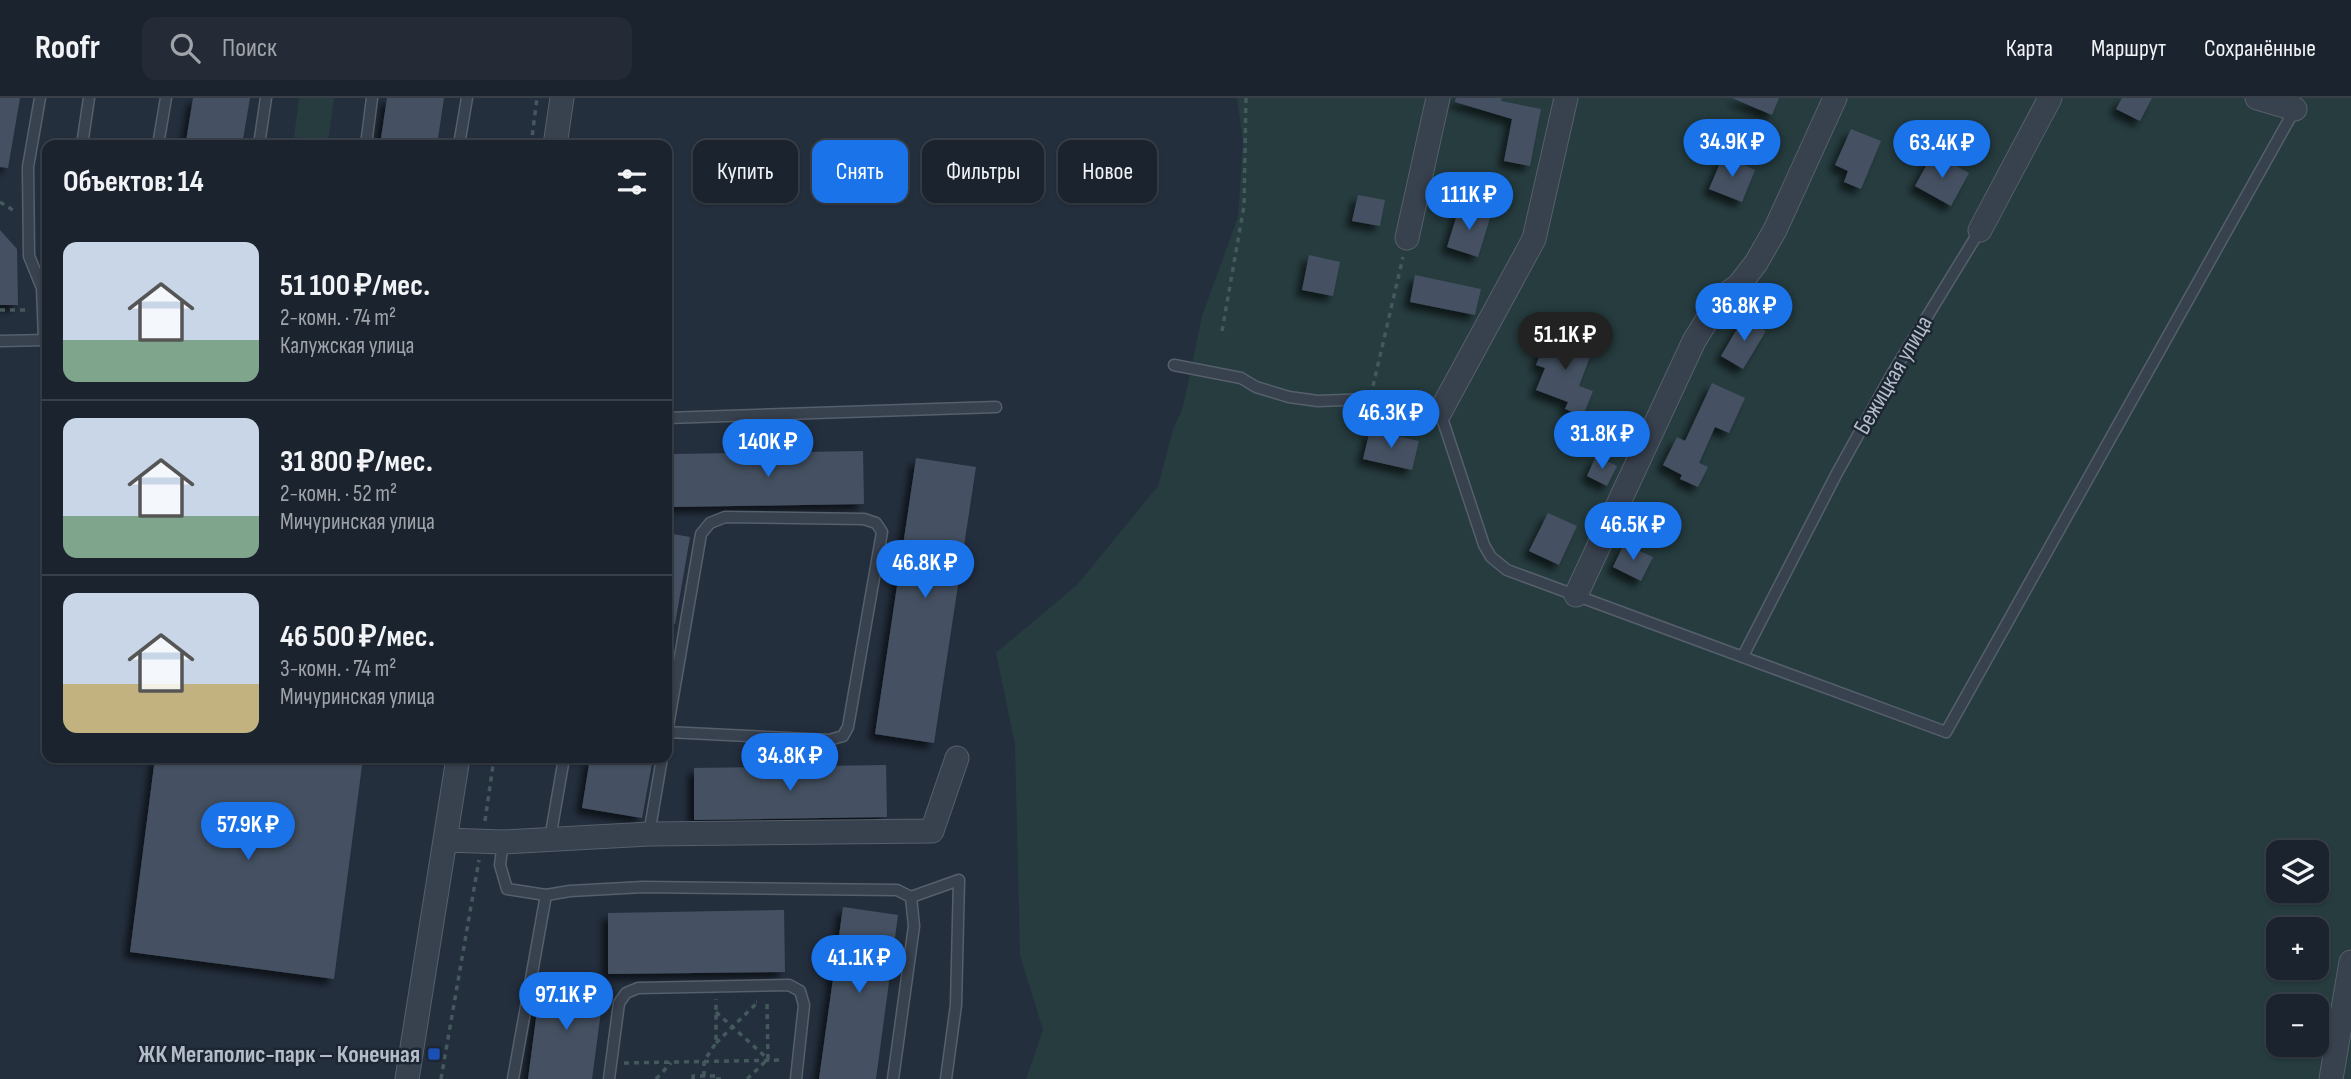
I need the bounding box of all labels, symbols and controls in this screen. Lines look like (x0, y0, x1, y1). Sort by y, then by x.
search box (142, 17, 632, 80)
text: Roofr (35, 28, 100, 68)
icon: search (166, 29, 204, 67)
text: Поиск (222, 33, 277, 64)
text: Карта (2006, 34, 2053, 63)
text: Маршрут (2091, 34, 2166, 63)
text: Сохранённые (2204, 34, 2316, 63)
pin: 34.9K ₽ (1667, 120, 1797, 179)
pin: 63.4K ₽ (1877, 120, 2007, 180)
text: 34.9K ₽ (1699, 128, 1765, 156)
text: 63.4K ₽ (1909, 129, 1975, 157)
chip: Купить (693, 140, 798, 203)
chip: Снять (812, 140, 908, 203)
chip: Фильтры (922, 140, 1044, 203)
chip: Новое (1058, 140, 1157, 203)
icon: filters (613, 163, 651, 201)
text: Объектов: 14 (63, 164, 204, 200)
pin: 111K ₽ (1412, 172, 1526, 232)
text: 111K ₽ (1441, 181, 1497, 209)
text: 51 100 ₽/мес. (280, 268, 430, 304)
icon: home (119, 270, 203, 354)
pin: 36.8K ₽ (1679, 284, 1809, 343)
text: 36.8K ₽ (1711, 292, 1777, 320)
text: 2-комн. · 74 m² (280, 304, 396, 332)
street label: Бежицкая улица (1847, 310, 1939, 440)
pin: 51.1K ₽ (1500, 313, 1630, 372)
text: 51.1K ₽ (1534, 321, 1596, 349)
text: Калужская улица (280, 332, 414, 360)
pin: 46.3K ₽ (1326, 390, 1456, 450)
text: 46.3K ₽ (1358, 399, 1424, 427)
pin: 31.8K ₽ (1537, 412, 1667, 471)
pin: 140K ₽ (711, 420, 825, 479)
text: 31.8K ₽ (1570, 420, 1634, 448)
text: 140K ₽ (738, 428, 798, 456)
text: 31 800 ₽/мес. (280, 444, 433, 480)
icon: home (119, 446, 203, 530)
text: 2-комн. · 52 m² (280, 480, 397, 508)
pin: 46.5K ₽ (1568, 503, 1698, 562)
text: Мичуринская улица (280, 508, 435, 536)
text: 46.5K ₽ (1601, 511, 1665, 539)
pin: 46.8K ₽ (860, 540, 990, 600)
text: 46.8K ₽ (892, 549, 958, 577)
text: 46 500 ₽/мес. (280, 619, 435, 655)
icon: home (119, 621, 203, 705)
text: 3-комн. · 74 m² (280, 655, 396, 683)
text: Мичуринская улица (280, 683, 435, 711)
pin: 34.8K ₽ (725, 734, 855, 793)
text: 34.8K ₽ (757, 742, 823, 770)
pin: 57.9K ₽ (183, 802, 313, 862)
text: 57.9K ₽ (217, 811, 279, 839)
map controls (2266, 840, 2329, 1057)
button: layers (2266, 840, 2329, 903)
button: + (2266, 917, 2329, 980)
pin: 41.1K ₽ (794, 936, 924, 995)
text: 41.1K ₽ (827, 944, 891, 972)
pin: 97.1K ₽ (501, 972, 631, 1032)
text: 97.1K ₽ (535, 981, 597, 1009)
button: − (2266, 994, 2329, 1057)
place label: ЖК Мегаполис-парк – Конечная (138, 1040, 420, 1069)
marker: ЖК Мегаполис-парк – Конечная (426, 1046, 442, 1062)

